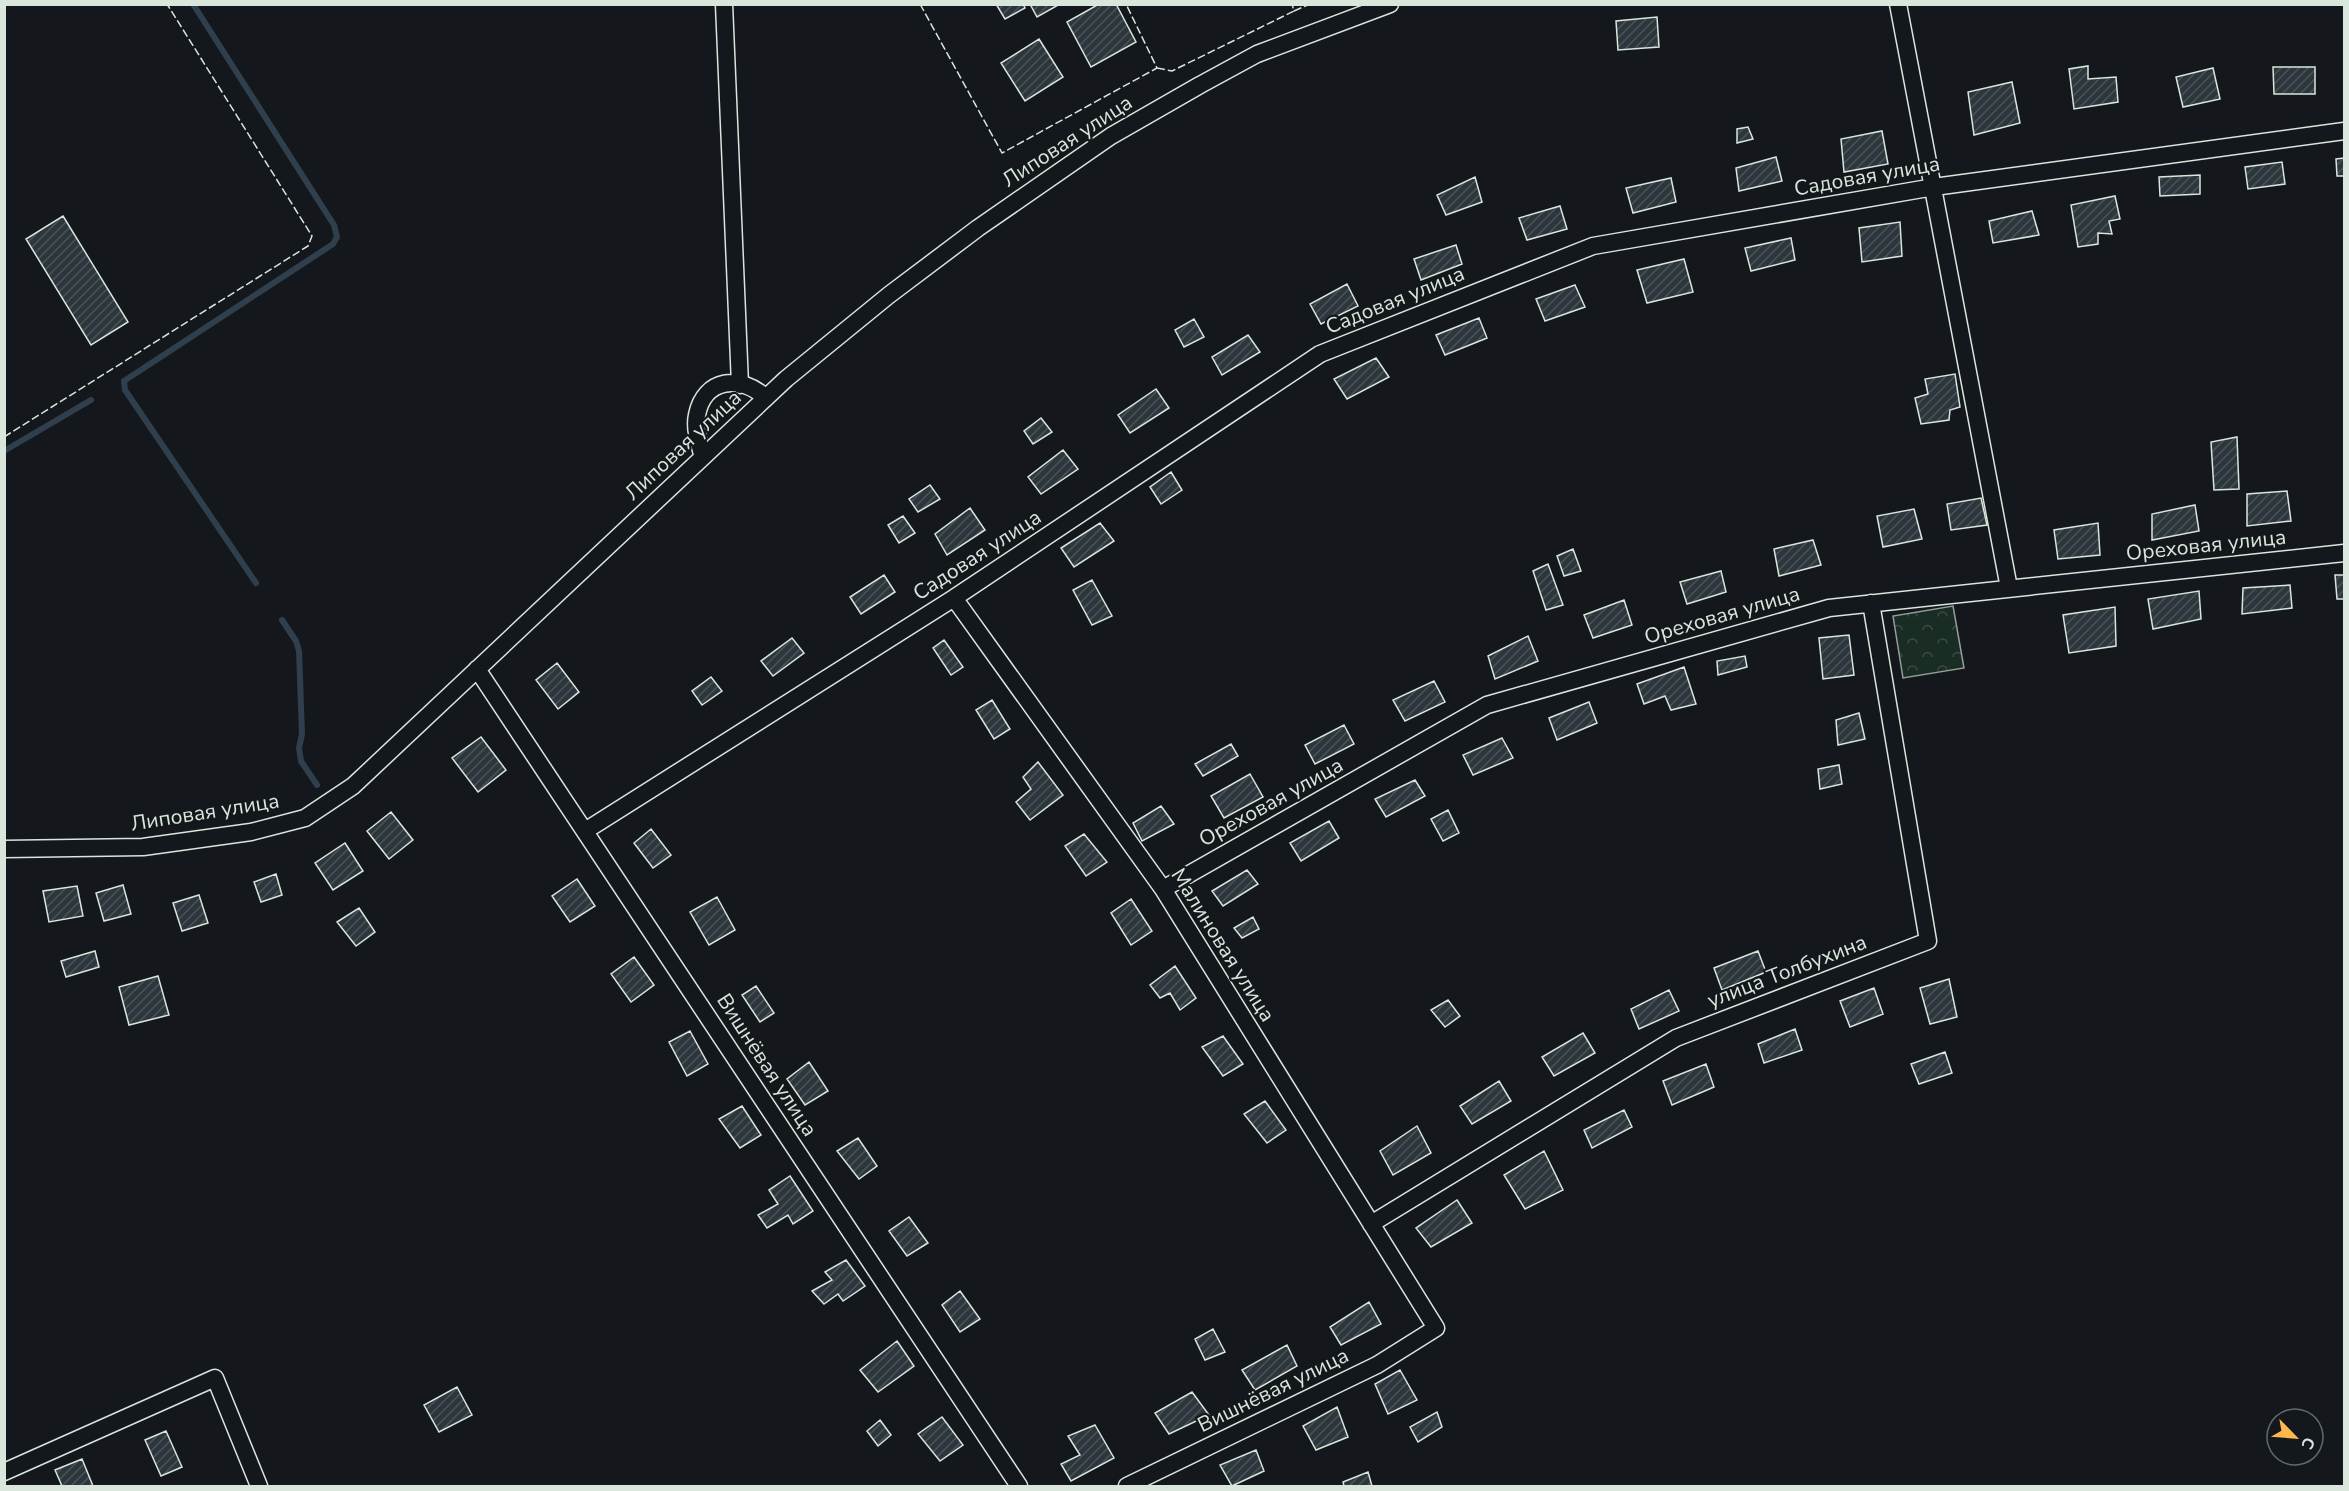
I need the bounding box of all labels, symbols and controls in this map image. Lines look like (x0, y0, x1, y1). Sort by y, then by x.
street label: Липовая улица (996, 88, 1138, 194)
street label: Садовая улица (1792, 149, 1942, 203)
street label: Садовая улица (1321, 259, 1469, 341)
street label: Липовая улица (619, 384, 747, 506)
street label: Садовая улица (907, 503, 1047, 607)
street label: Ореховая улица (2125, 523, 2287, 567)
street label: Ореховая улица (1641, 579, 1803, 651)
street label: Ореховая улица (1194, 751, 1348, 853)
street label: Липовая улица (129, 786, 281, 838)
street label: Малиновая улица (1165, 863, 1281, 1027)
street label: улица Толбухина (1703, 928, 1871, 1014)
street label: Вишнёвая улица (710, 988, 824, 1142)
street label: Вишнёвая улица (1193, 1341, 1353, 1439)
north arrow (2265, 1407, 2325, 1467)
text: С (2295, 1433, 2320, 1453)

